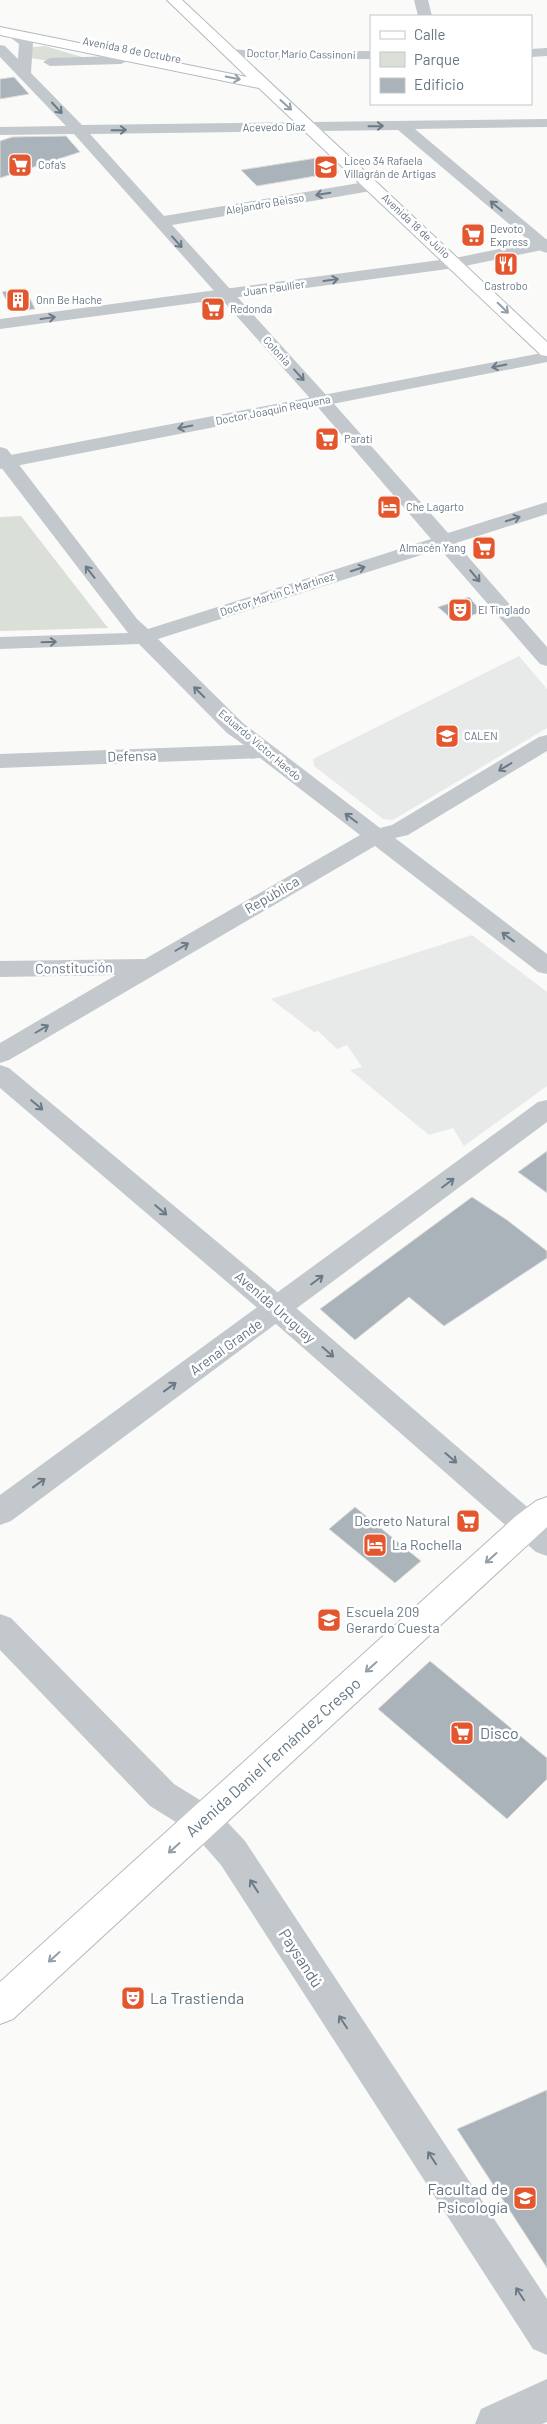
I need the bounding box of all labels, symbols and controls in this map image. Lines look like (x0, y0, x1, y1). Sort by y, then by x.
legend (370, 15, 532, 105)
text: Calle (414, 25, 446, 43)
street label: Avenida 8 de Octubre (82, 34, 183, 65)
street label: Doctor Mario Cassinoni (246, 46, 356, 61)
text: Parque (414, 50, 460, 68)
one-way arrow (225, 73, 241, 83)
text: Edificio (414, 75, 464, 93)
one-way arrow (280, 100, 293, 111)
one-way arrow (51, 102, 63, 115)
street label: Acevedo Díaz (243, 119, 306, 134)
one-way arrow (368, 121, 384, 130)
one-way arrow (110, 125, 126, 135)
supermarket icon: Cofa's (7, 152, 33, 178)
school or university icon: Liceo 34 Rafaela Villagrán de Artigas (313, 154, 339, 180)
place label: Liceo 34 Rafaela Villagrán de Artigas (344, 154, 436, 180)
place label: Cofa's (38, 158, 66, 171)
one-way arrow (316, 189, 332, 199)
street label: Alejandro Beisso (225, 190, 305, 217)
street label: Avenida 18 de Julio (379, 190, 453, 261)
one-way arrow (490, 200, 503, 211)
supermarket icon: Devoto Express (460, 222, 486, 248)
place label: Devoto Express (490, 222, 528, 248)
one-way arrow (171, 236, 183, 249)
restaurant icon: Castrobo (493, 251, 519, 277)
one-way arrow (322, 274, 338, 284)
street label: Juan Paullier (242, 277, 305, 298)
place label: Castrobo (484, 279, 528, 292)
building icon: Onn Be Hache (5, 287, 31, 313)
place label: Onn Be Hache (36, 293, 102, 306)
supermarket icon: Redonda (200, 296, 226, 322)
place label: Redonda (230, 302, 272, 315)
one-way arrow (496, 302, 509, 314)
one-way arrow (40, 313, 56, 323)
street label: Colonia (261, 333, 294, 368)
one-way arrow (492, 362, 508, 372)
one-way arrow (293, 369, 304, 382)
street label: Doctor Joaquín Requena (214, 392, 332, 427)
one-way arrow (177, 423, 193, 433)
supermarket icon: Parati (314, 426, 340, 452)
place label: Parati (344, 432, 373, 445)
hotel icon: Che Lagarto (376, 494, 402, 520)
place label: Che Lagarto (406, 500, 464, 513)
one-way arrow (504, 514, 520, 523)
supermarket icon: Almacén Yang (471, 535, 497, 561)
place label: Almacén Yang (399, 541, 466, 554)
one-way arrow (350, 563, 366, 573)
one-way arrow (85, 565, 95, 579)
street label: Doctor Martín C. Martínez (218, 569, 336, 618)
one-way arrow (470, 569, 481, 582)
theatre icon: El Tinglado (447, 597, 473, 623)
place label: El Tinglado (478, 603, 530, 616)
one-way arrow (40, 637, 56, 646)
one-way arrow (193, 686, 205, 698)
street label: Eduardo Víctor Haedo (216, 706, 304, 783)
school or university icon: CALEN (434, 723, 460, 749)
place label: CALEN (464, 729, 498, 742)
street label: Defensa (107, 746, 157, 765)
one-way arrow (499, 763, 513, 773)
one-way arrow (345, 812, 358, 823)
street label: República (241, 872, 302, 917)
one-way arrow (501, 932, 515, 942)
one-way arrow (175, 942, 190, 952)
street label: Constitución (35, 958, 113, 977)
one-way arrow (34, 1024, 49, 1034)
one-way arrow (31, 1100, 44, 1111)
one-way arrow (441, 1178, 455, 1188)
one-way arrow (155, 1205, 168, 1216)
street label: Avenida Uruguay (232, 1267, 319, 1346)
one-way arrow (310, 1275, 324, 1285)
street label: Arenal Grande (186, 1315, 265, 1378)
one-way arrow (321, 1346, 334, 1357)
one-way arrow (163, 1382, 177, 1392)
one-way arrow (444, 1453, 457, 1464)
one-way arrow (32, 1478, 45, 1489)
supermarket icon: Decreto Natural (455, 1508, 481, 1534)
place label: Decreto Natural (354, 1512, 450, 1529)
hotel icon: La Rochella (362, 1532, 388, 1558)
place label: La Rochella (392, 1536, 462, 1553)
one-way arrow (485, 1552, 498, 1563)
place label: Escuela 209 Gerardo Cuesta (346, 1603, 440, 1636)
school or university icon: Escuela 209 Gerardo Cuesta (316, 1607, 342, 1633)
one-way arrow (365, 1661, 378, 1673)
street label: Avenida Daniel Fernández Crespo (181, 1673, 364, 1840)
supermarket icon: Disco (449, 1720, 475, 1746)
place label: Disco (480, 1723, 519, 1742)
one-way arrow (168, 1842, 181, 1854)
one-way arrow (249, 1879, 259, 1893)
street label: Paysandú (275, 1925, 327, 1991)
one-way arrow (47, 1951, 60, 1963)
theatre icon: La Trastienda (120, 1985, 146, 2011)
place label: La Trastienda (150, 1988, 244, 2007)
one-way arrow (338, 2015, 348, 2029)
one-way arrow (426, 2151, 437, 2165)
place label: Facultad de Psicología (427, 2179, 508, 2216)
school or university icon: Facultad de Psicología (512, 2185, 538, 2211)
one-way arrow (515, 2287, 526, 2301)

